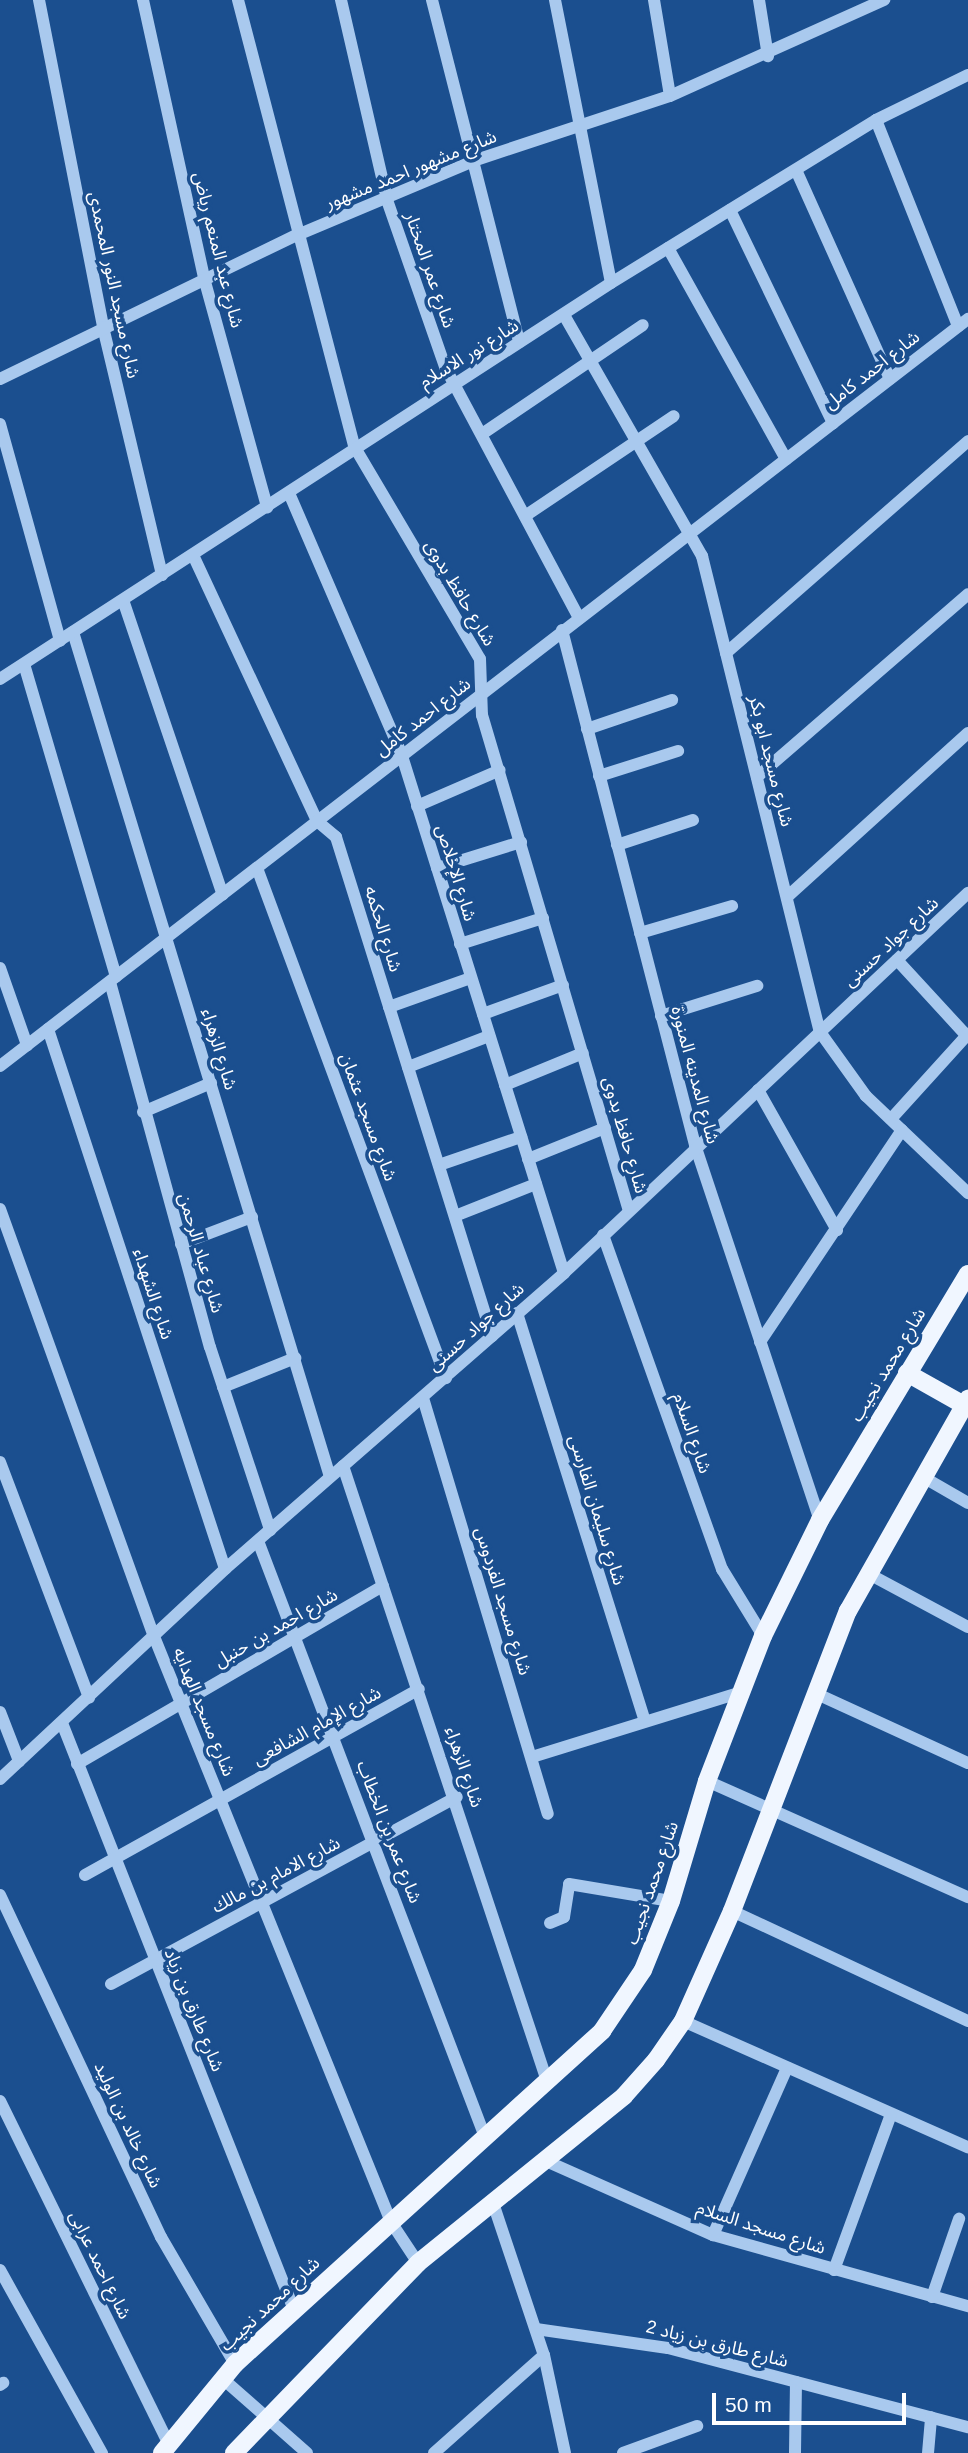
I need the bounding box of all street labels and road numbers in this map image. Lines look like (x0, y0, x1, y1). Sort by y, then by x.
street label: شارع مشهور احمد مشهور (322, 126, 500, 214)
street label: شارع عبد المنعم رياض (188, 170, 248, 330)
street label: شارع مسجد النور المحمدى (84, 190, 144, 380)
street label: شارع عمر المختار (400, 209, 460, 331)
street label: شارع نور الاسلام (415, 315, 523, 393)
street label: شارع احمد كامل (820, 326, 924, 414)
street label: شارع حافظ بدوى (420, 536, 500, 650)
street label: شارع احمد كامل (371, 673, 475, 761)
street label: شارع مسجد ابو بكر (744, 693, 798, 829)
street label: شارع الإخلاص (431, 822, 481, 924)
street label: شارع الحكمه (360, 883, 406, 975)
street label: شارع جواد حسنى (839, 892, 943, 992)
street label: شارع المدينه المنورة (666, 1004, 724, 1146)
street label: شارع الزهراء (196, 1006, 242, 1092)
street label: شارع مسجد عثمان (335, 1050, 401, 1184)
street label: شارع حافظ بدوى (598, 1074, 652, 1196)
street label: شارع عباد الرحمن (174, 1191, 228, 1315)
street label: شارع الشهداء (128, 1246, 178, 1342)
street label: شارع جواد حسنى (423, 1278, 529, 1376)
street label: شارع محمد نجيب (846, 1304, 930, 1426)
street label: شارع السلام (668, 1390, 716, 1476)
street label: شارع سليمان الفارسى (564, 1432, 630, 1588)
street label: شارع مسجد الفردوس (470, 1524, 536, 1678)
street label: شارع احمد بن حنبل (210, 1584, 342, 1672)
street label: شارع مسجد الهدايه (168, 1644, 240, 1780)
street label: شارع الإمام الشافعى (249, 1682, 385, 1770)
street label: شارع الزهراء (440, 1724, 488, 1810)
street label: شارع عمر بن الخطاب (352, 1758, 426, 1906)
street label: شارع محمد نجيب (621, 1819, 683, 1947)
street label: شارع الامام بن مالك (208, 1832, 344, 1918)
street label: شارع طارق بن زياد (159, 1945, 229, 2075)
street label: شارع خالد بن الوليد (89, 2059, 167, 2191)
street label: شارع مسجد السلام (694, 2197, 828, 2259)
street label: شارع احمد عرابى (64, 2207, 136, 2323)
street label: شارع محمد نجيب (216, 2252, 324, 2356)
street label: شارع طارق بن زياد 2 (644, 2316, 790, 2372)

